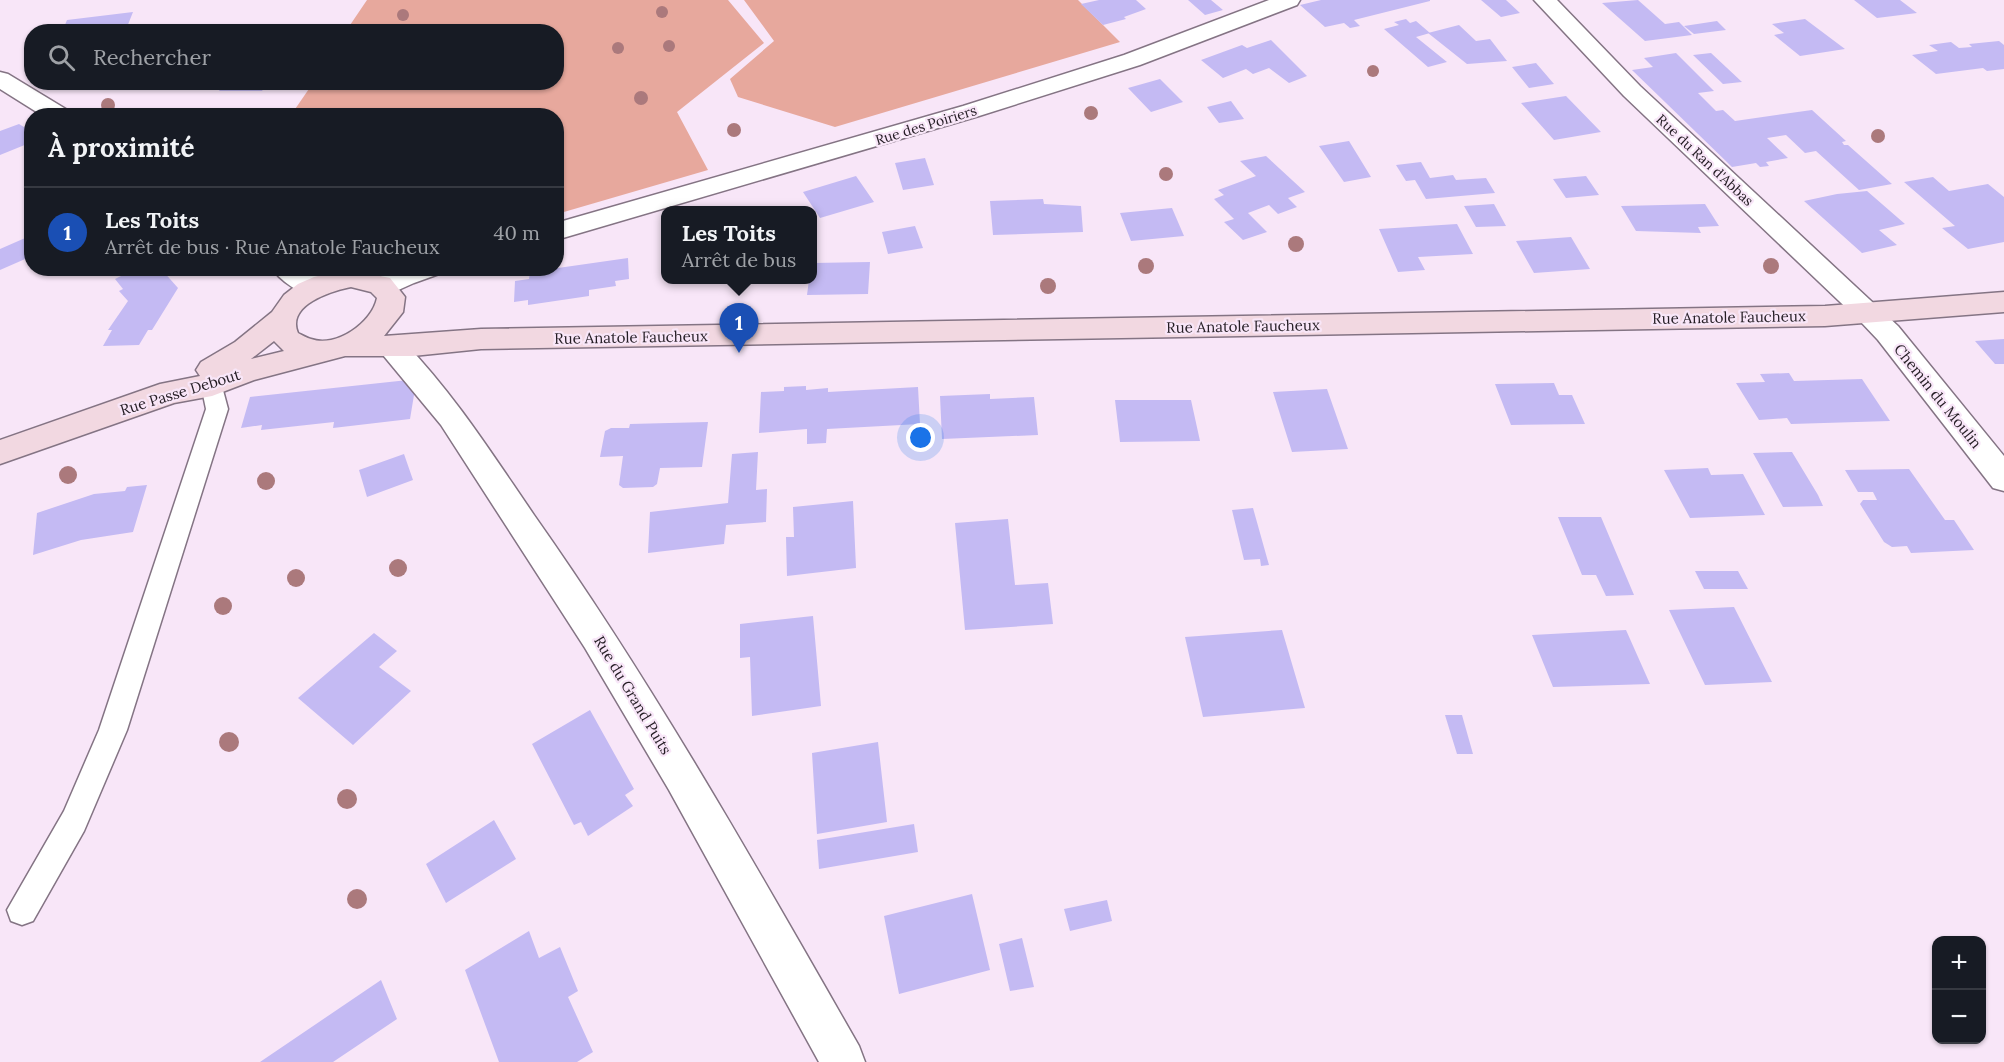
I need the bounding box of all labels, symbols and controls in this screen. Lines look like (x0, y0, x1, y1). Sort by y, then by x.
search box (24, 24, 564, 90)
icon: search (45, 41, 78, 74)
text: Rechercher (93, 43, 211, 71)
street label: Rue des Poiriers (873, 101, 979, 149)
street label: Rue du Ran d'Abbas (1653, 110, 1757, 210)
text: À proximité (48, 131, 194, 164)
text: Les Toits (105, 206, 199, 234)
popup (661, 206, 817, 284)
text: Les Toits (682, 219, 776, 247)
text: 1 (63, 220, 72, 245)
text: 40 m (494, 220, 540, 245)
text: Arrêt de bus · Rue Anatole Faucheux (105, 234, 440, 259)
text: Arrêt de bus (682, 247, 796, 272)
pin: 1 (720, 304, 758, 353)
street label: Rue Anatole Faucheux (1652, 306, 1806, 328)
street label: Rue Anatole Faucheux (1166, 315, 1320, 337)
street label: Rue Anatole Faucheux (554, 326, 708, 348)
street label: Chemin du Moulin (1890, 340, 1986, 452)
street label: Rue Passe Debout (118, 365, 243, 419)
your location (906, 423, 935, 452)
street label: Rue du Grand Puits (590, 632, 676, 758)
map controls (1932, 936, 1986, 1044)
button: + (1932, 936, 1986, 990)
button: − (1932, 990, 1986, 1044)

